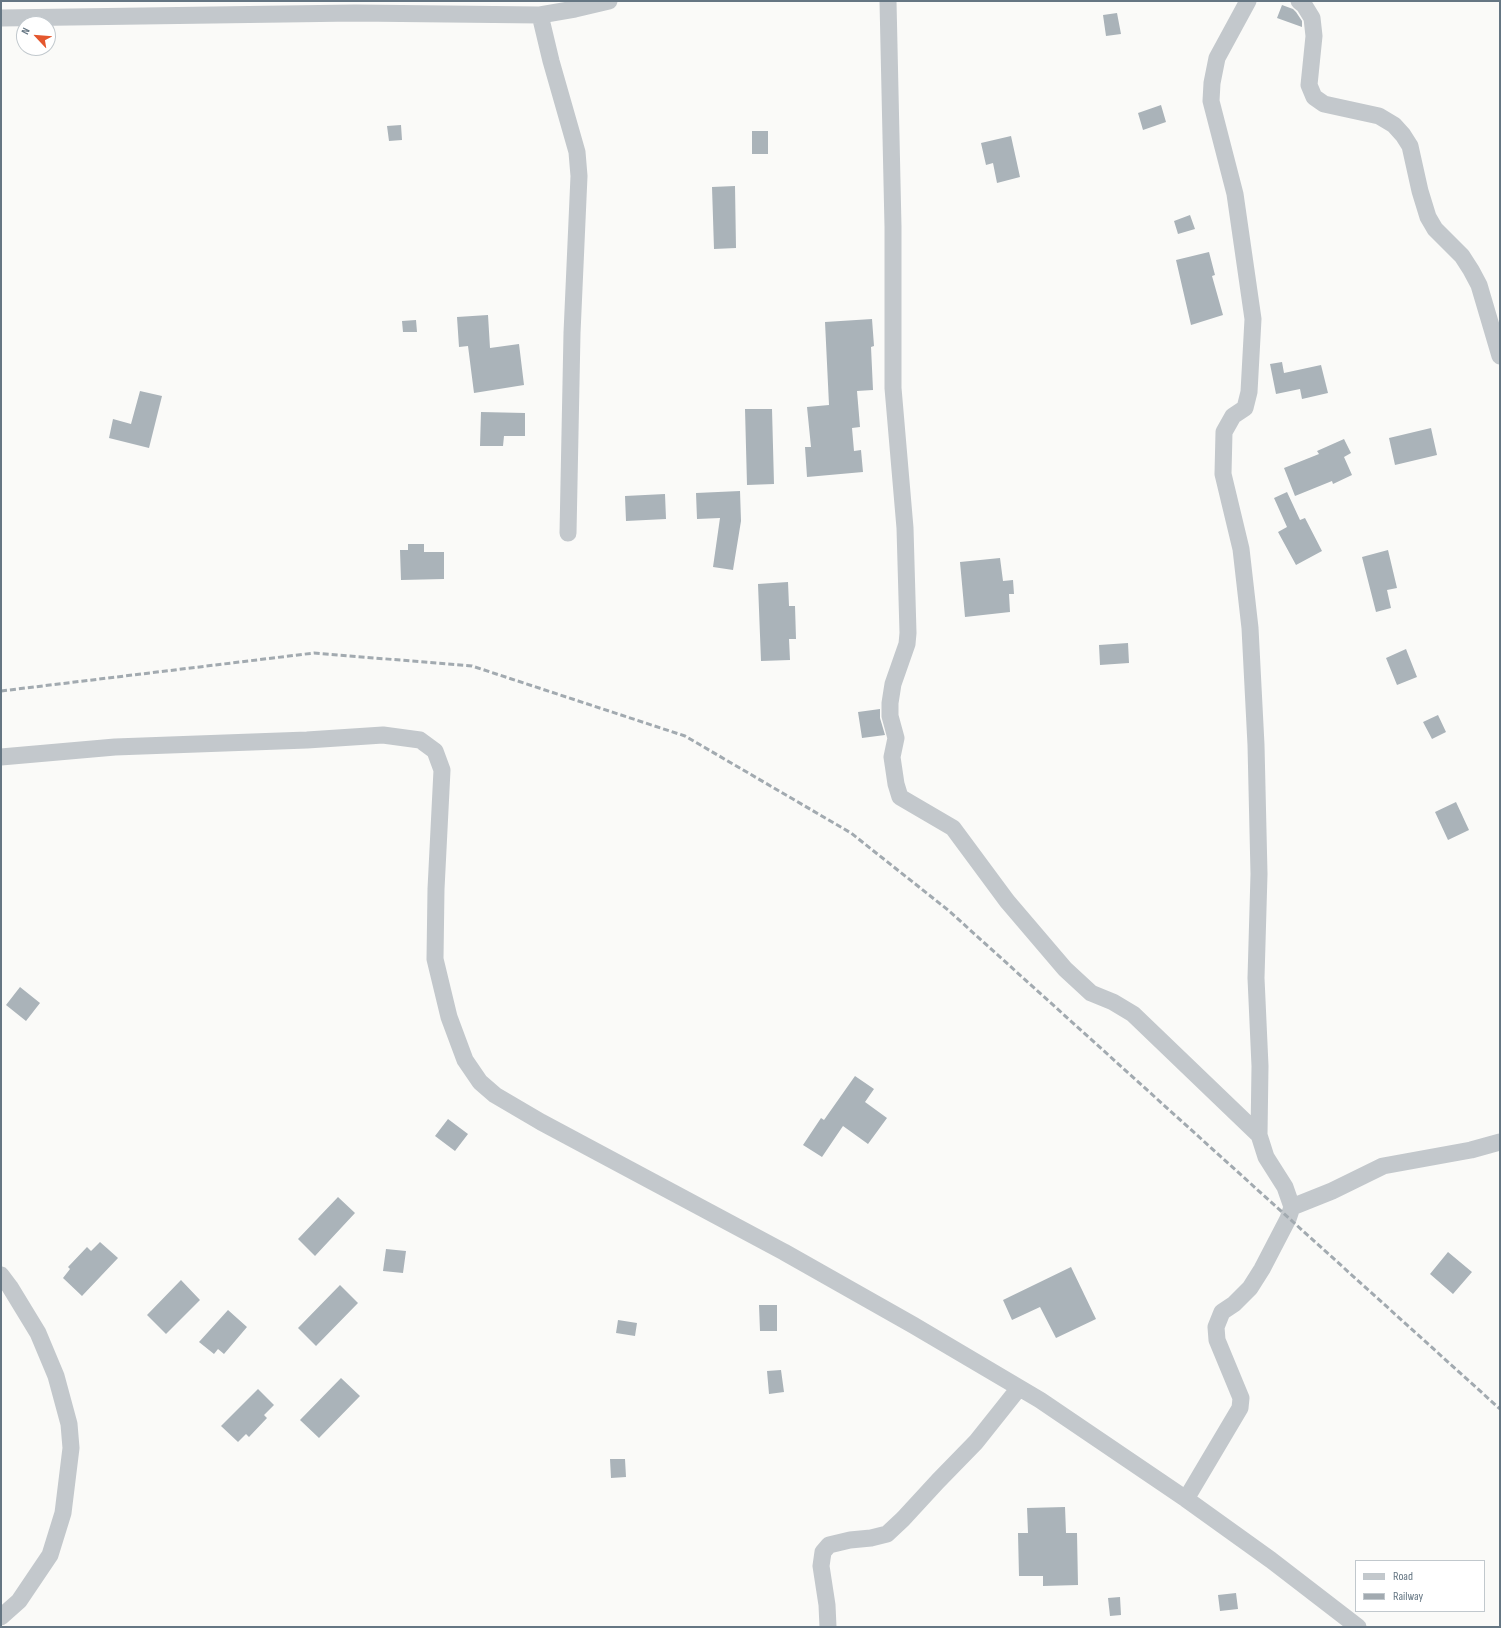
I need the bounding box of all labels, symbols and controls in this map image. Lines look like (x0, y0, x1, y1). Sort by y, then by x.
north arrow (16, 16, 56, 56)
text: N (19, 25, 33, 36)
legend (1355, 1560, 1485, 1612)
text: Road (1393, 1569, 1413, 1584)
text: Railway (1393, 1589, 1423, 1604)

